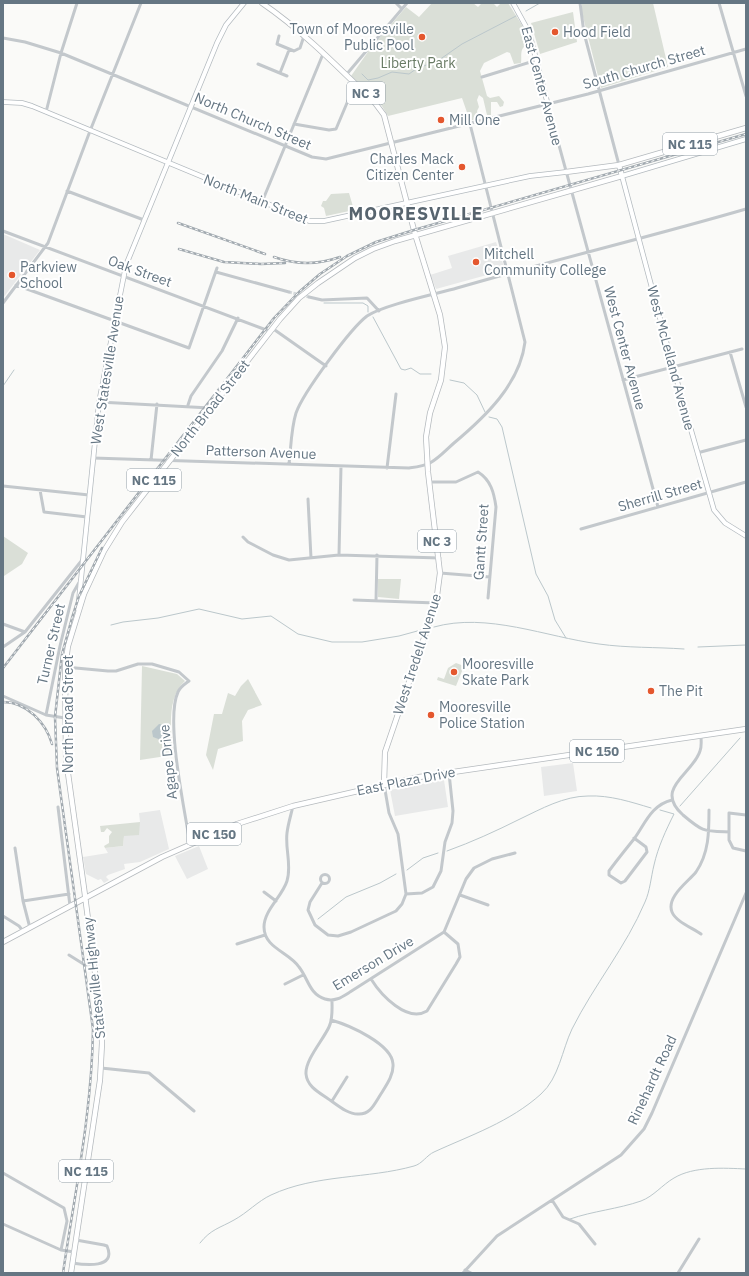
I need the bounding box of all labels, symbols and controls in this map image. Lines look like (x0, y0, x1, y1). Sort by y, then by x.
place label: Town of Mooresville Public Pool (289, 20, 414, 54)
place label: Hood Field (563, 23, 631, 41)
street label: East Center Avenue (517, 24, 567, 148)
marker: Hood Field (550, 27, 560, 37)
marker: Town of Mooresville Public Pool (417, 32, 427, 42)
street label: South Church Street (581, 41, 707, 93)
park label: Liberty Park (380, 54, 456, 72)
road number: NC 3 (347, 82, 385, 104)
street label: North Church Street (192, 88, 314, 154)
place label: Mill One (449, 111, 501, 129)
marker: Mill One (436, 115, 446, 125)
road number: NC 115 (663, 133, 717, 155)
place label: Charles Mack Citizen Center (366, 150, 455, 184)
marker: Charles Mack Citizen Center (457, 162, 467, 172)
street label: North Main Street (201, 170, 311, 228)
district label: MOORESVILLE (349, 202, 483, 225)
place label: Mitchell Community College (484, 245, 607, 279)
street label: Oak Street (106, 251, 174, 291)
marker: Mitchell Community College (471, 257, 481, 267)
place label: Parkview School (20, 258, 77, 292)
marker: Parkview School (7, 270, 17, 280)
street label: West Center Avenue (600, 284, 650, 412)
street label: West McLelland Avenue (643, 284, 699, 433)
street label: West Statesville Avenue (86, 294, 128, 446)
street label: North Broad Street (166, 356, 254, 460)
street label: Patterson Avenue (205, 441, 317, 463)
road number: NC 115 (127, 469, 181, 491)
street label: Sherrill Street (616, 474, 704, 516)
street label: Gantt Street (469, 503, 493, 581)
road number: NC 3 (418, 530, 456, 552)
street label: West Iredell Avenue (389, 591, 445, 717)
street label: Turner Street (33, 602, 69, 686)
street label: North Broad Street (59, 655, 77, 773)
place label: Mooresville Skate Park (462, 655, 534, 689)
marker: Mooresville Skate Park (449, 667, 459, 677)
place label: The Pit (659, 682, 703, 700)
marker: The Pit (646, 686, 656, 696)
place label: Mooresville Police Station (439, 698, 525, 732)
marker: Mooresville Police Station (426, 710, 436, 720)
street label: Agape Drive (155, 723, 181, 800)
road number: NC 150 (570, 740, 624, 762)
street label: East Plaza Drive (355, 763, 457, 799)
road number: NC 150 (187, 823, 241, 845)
street label: Statesville Highway (79, 916, 109, 1040)
street label: Emerson Drive (329, 932, 417, 994)
street label: Rinehardt Road (623, 1032, 681, 1128)
road number: NC 115 (59, 1160, 113, 1182)

